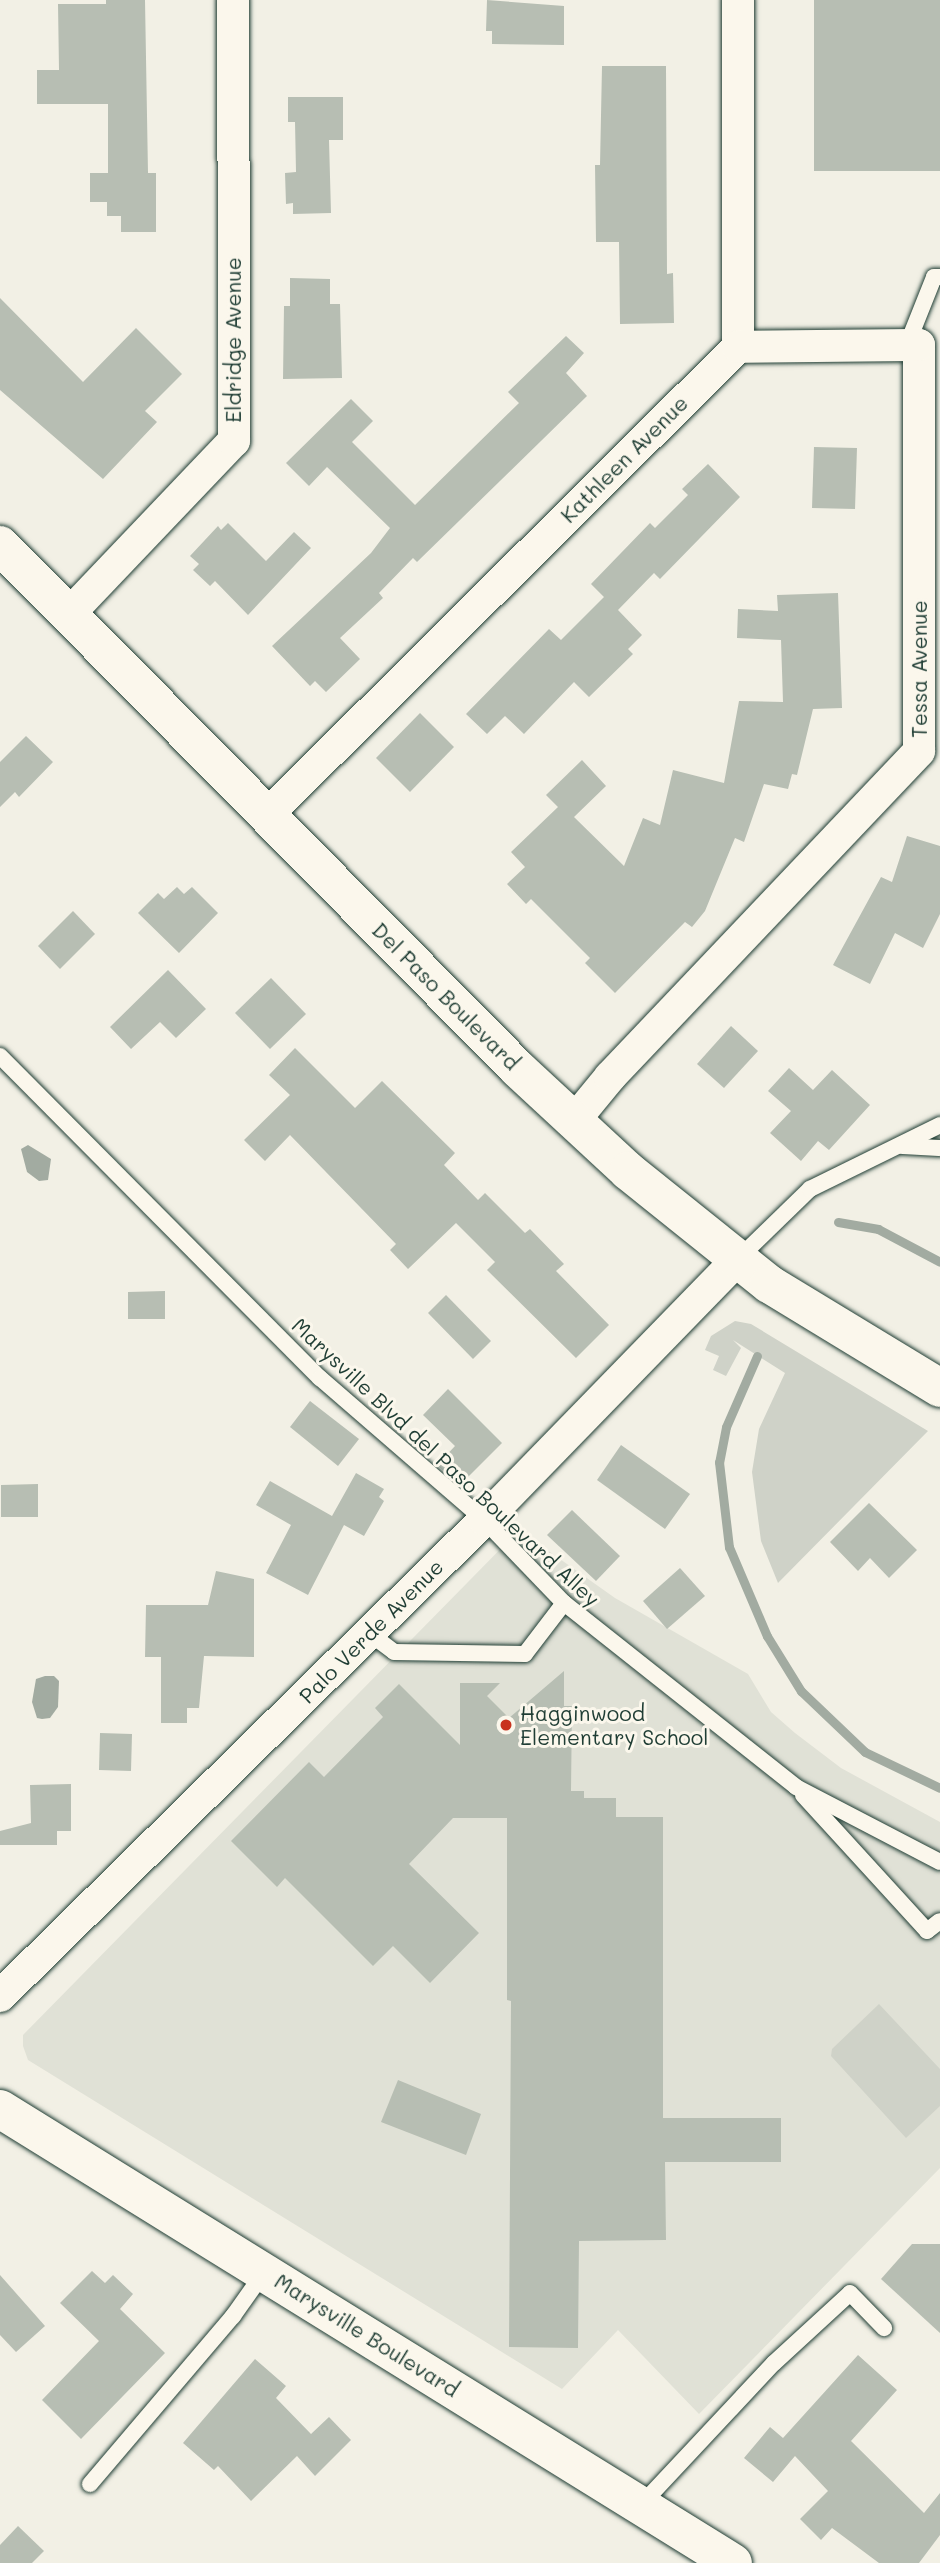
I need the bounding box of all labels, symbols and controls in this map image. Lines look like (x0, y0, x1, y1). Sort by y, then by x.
street label: Eldridge Avenue (220, 257, 246, 423)
street label: Kathleen Avenue (555, 390, 693, 528)
street label: Tessa Avenue (906, 600, 932, 738)
street label: Del Paso Boulevard (367, 917, 525, 1075)
street label: Marysville Blvd del Paso Boulevard Alley (287, 1312, 605, 1612)
street label: Palo Verde Avenue (294, 1554, 448, 1708)
place label: Hagginwood Elementary School (520, 1700, 708, 1750)
marker: Hagginwood Elementary School (498, 1717, 514, 1733)
street label: Marysville Boulevard (270, 2268, 464, 2402)

